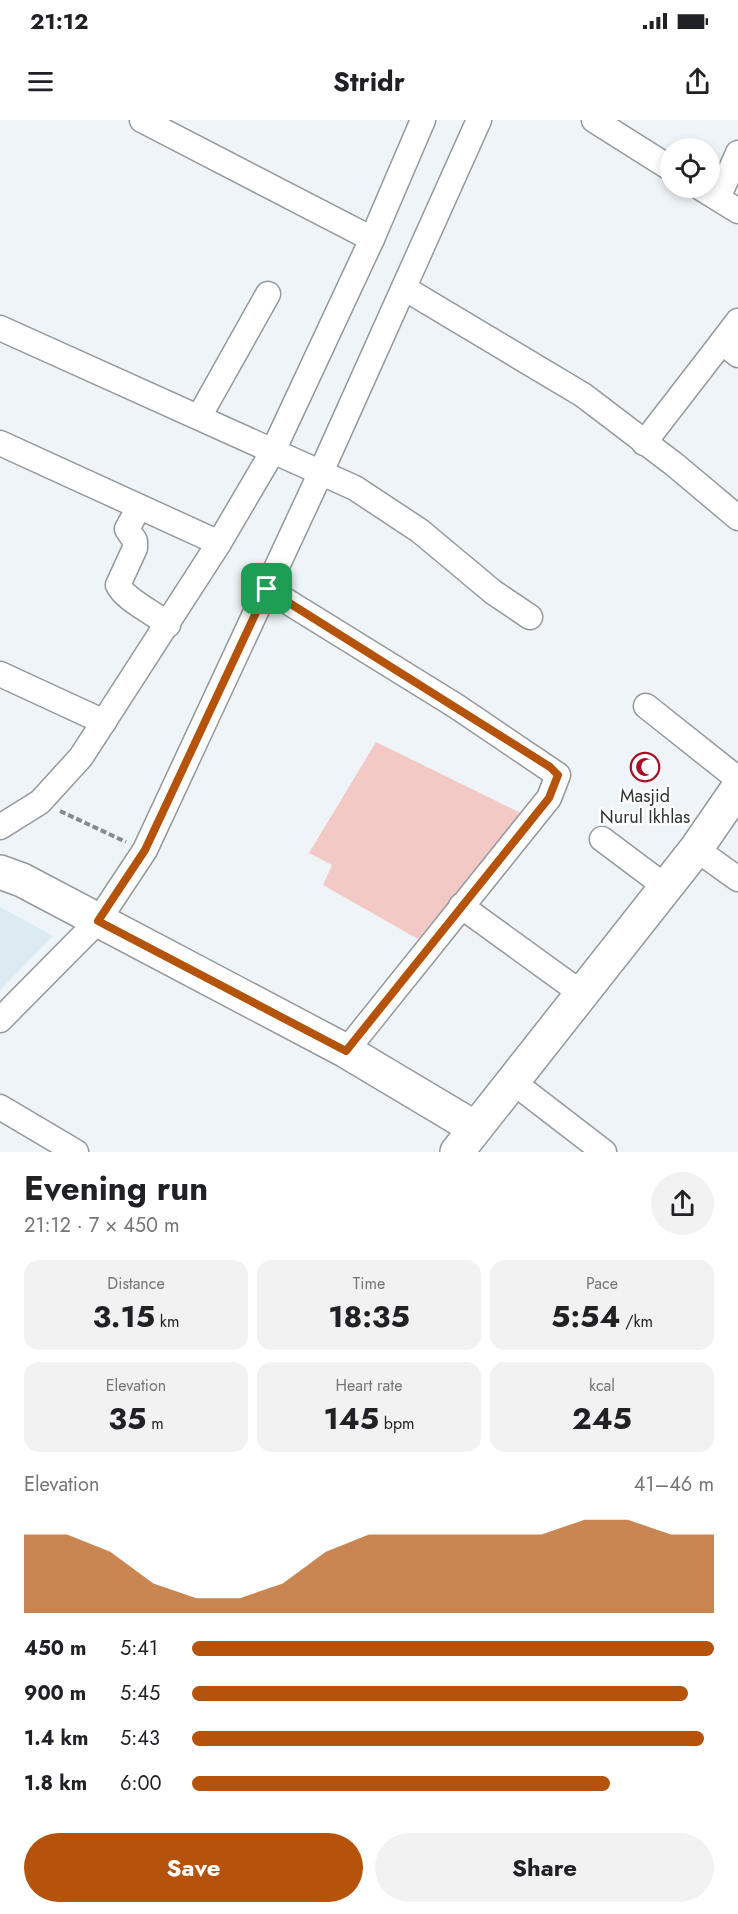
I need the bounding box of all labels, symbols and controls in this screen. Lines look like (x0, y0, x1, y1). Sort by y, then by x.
text: 21:12 (30, 5, 88, 37)
text: Stridr (333, 62, 405, 101)
icon: menu (24, 65, 57, 98)
icon: share (681, 65, 714, 98)
map controls (660, 138, 720, 198)
button: locate (660, 138, 720, 198)
pin (241, 563, 292, 614)
icon: arrive (250, 572, 283, 605)
mosque icon: Masjid Nurul Ikhlas (629, 751, 661, 783)
place label: Masjid Nurul Ikhlas (600, 783, 690, 830)
text: Evening run (24, 1165, 208, 1212)
button: share (651, 1172, 714, 1235)
text: 21:12 · 7 × 450 m (24, 1211, 180, 1240)
text: Distance (107, 1272, 165, 1295)
text: Time (353, 1272, 385, 1295)
text: Pace (586, 1272, 618, 1295)
text: 3.15 (93, 1295, 155, 1338)
text: 18:35 (328, 1295, 410, 1338)
text: 5:54 (551, 1295, 620, 1338)
text: km (155, 1310, 179, 1333)
text: /km (620, 1310, 653, 1333)
text: Elevation (106, 1374, 166, 1397)
text: Heart rate (336, 1374, 402, 1397)
text: kcal (589, 1374, 615, 1397)
text: 35 (108, 1397, 146, 1440)
text: 145 (323, 1397, 379, 1440)
text: 245 (572, 1397, 632, 1440)
text: m (146, 1412, 164, 1435)
text: bpm (379, 1412, 415, 1435)
text: Elevation (24, 1470, 99, 1499)
text: 41–46 m (634, 1470, 714, 1499)
text: 450 m (24, 1634, 87, 1663)
text: 5:41 (120, 1634, 158, 1663)
text: 900 m (24, 1679, 86, 1708)
text: 5:45 (120, 1679, 160, 1708)
text: 1.4 km (24, 1724, 89, 1753)
text: 5:43 (120, 1724, 160, 1753)
text: 1.8 km (24, 1769, 87, 1798)
text: 6:00 (120, 1769, 162, 1798)
button: Save (24, 1833, 363, 1902)
button: Share (375, 1833, 714, 1902)

